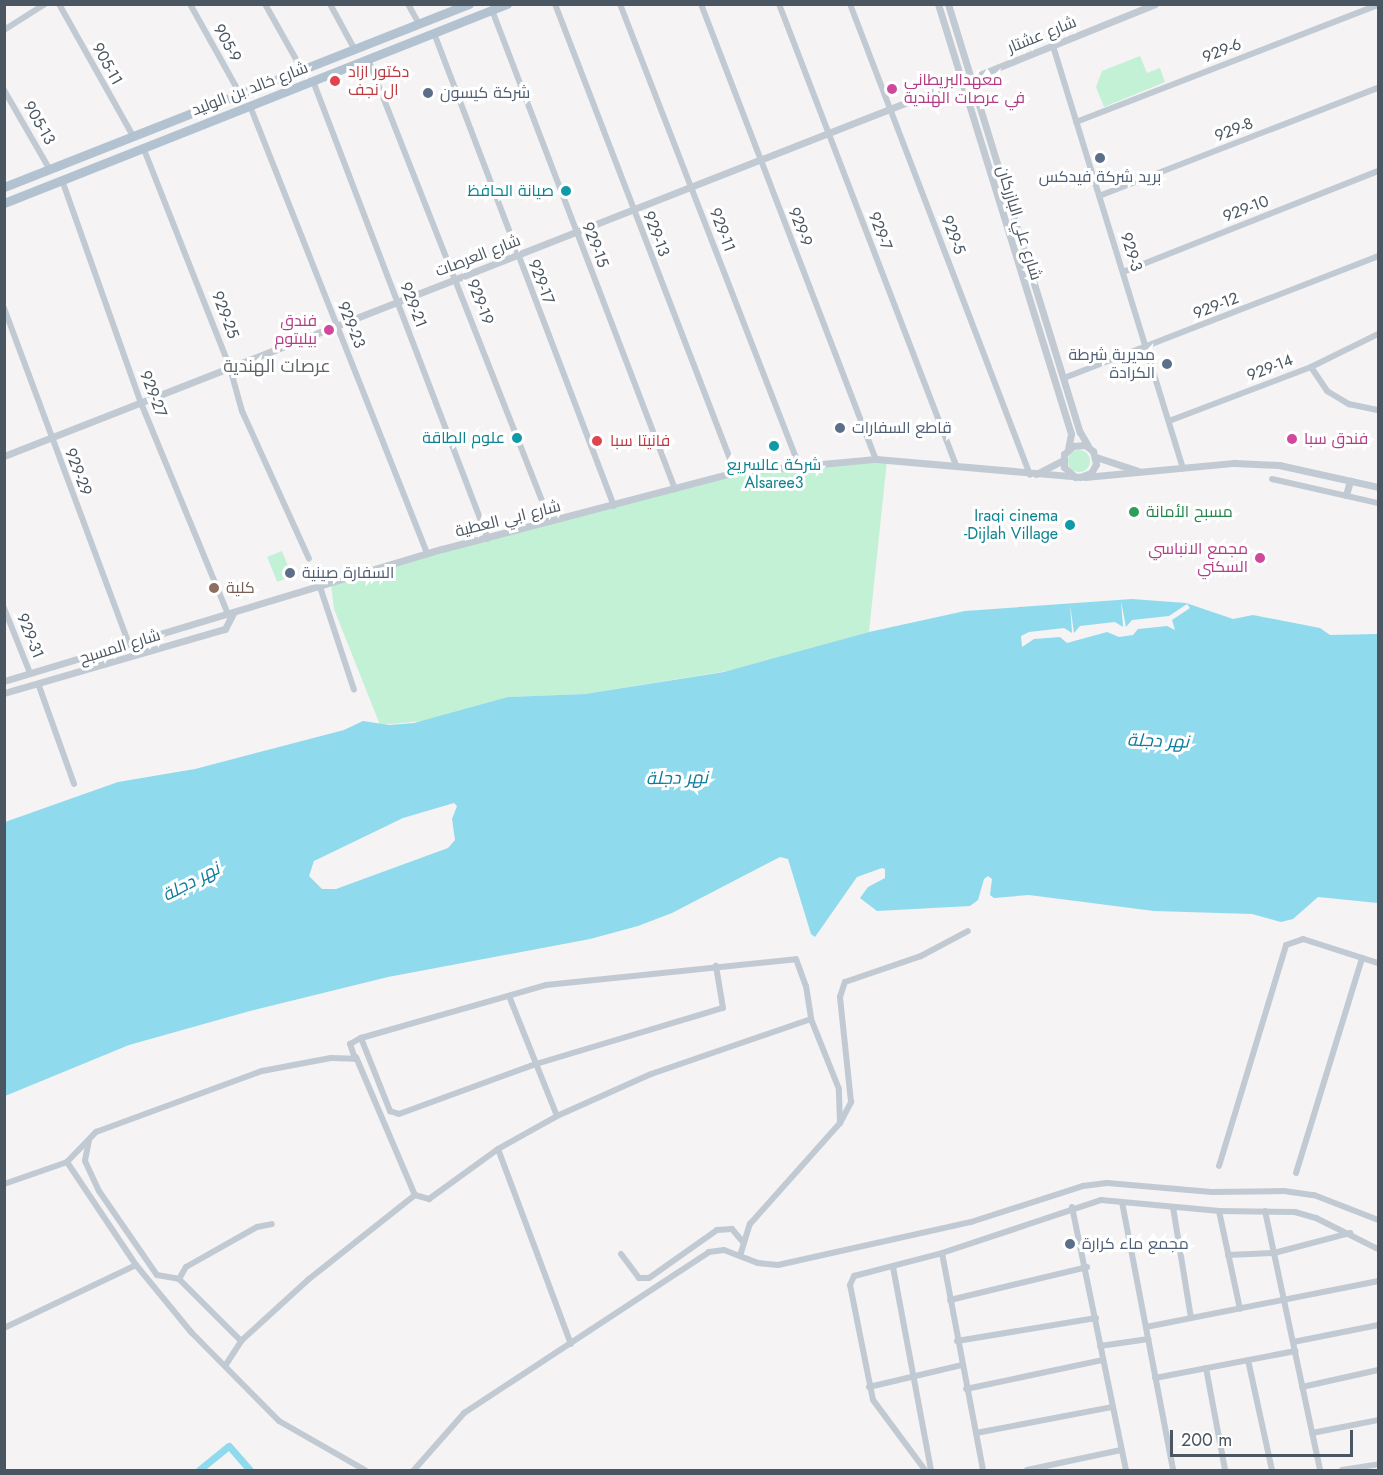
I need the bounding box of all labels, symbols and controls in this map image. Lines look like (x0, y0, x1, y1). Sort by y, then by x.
street label: شارع عشتار (1005, 12, 1079, 58)
street label: 905-9 (209, 21, 245, 65)
street label: 929-6 (1200, 35, 1244, 67)
street label: 905-11 (88, 39, 126, 89)
street label: شارع خالد بن الوليد (189, 58, 311, 120)
place label: دكتور ازاد ال نجف (348, 62, 409, 100)
place label: معهدالبريطاني في عرصات الهندية (904, 70, 1025, 108)
marker: دكتور ازاد ال نجف (326, 72, 344, 90)
marker: معهدالبريطاني في عرصات الهندية (885, 82, 899, 96)
place label: شركة كيسون (440, 83, 530, 103)
marker: شركة كيسون (421, 86, 435, 100)
street label: 905-13 (19, 98, 59, 148)
street label: 929-8 (1212, 114, 1256, 146)
marker: بريد شركة فيدكس (1093, 151, 1107, 165)
street label: شارع علي البازركان (992, 163, 1046, 283)
place label: بريد شركة فيدكس (1039, 167, 1161, 187)
place label: صيانة الحافظ (468, 181, 554, 201)
marker: صيانة الحافظ (559, 184, 573, 198)
street label: 929-10 (1220, 191, 1272, 227)
street label: 929-11 (705, 205, 739, 255)
street label: 929-9 (784, 205, 816, 249)
street label: 929-13 (639, 209, 673, 259)
street label: 929-7 (864, 209, 896, 253)
street label: 929-5 (937, 213, 969, 257)
street label: 929-15 (578, 220, 612, 270)
street label: 929-3 (1116, 230, 1146, 274)
street label: شارع العرصات (433, 231, 523, 281)
street label: 929-17 (524, 257, 558, 307)
street label: 929-19 (463, 276, 497, 328)
street label: 929-21 (396, 280, 430, 330)
street label: 929-25 (207, 289, 243, 341)
street label: 929-12 (1191, 289, 1241, 323)
street label: 929-23 (333, 299, 369, 351)
place label: فندق بيليتوم (274, 311, 317, 349)
marker: فندق بيليتوم (322, 323, 336, 337)
place label: مديرية شرطة الكرادة (1069, 345, 1155, 383)
street label: 929-14 (1244, 351, 1296, 385)
district label: عرصات الهندية (223, 355, 331, 377)
marker: مديرية شرطة الكرادة (1160, 357, 1174, 371)
street label: 929-27 (135, 368, 171, 420)
place label: قاطع السفارات (852, 418, 952, 438)
marker: قاطع السفارات (833, 421, 847, 435)
place label: علوم الطاقة (422, 428, 505, 448)
place label: فندق سبا (1304, 429, 1368, 449)
marker: علوم الطاقة (510, 431, 524, 445)
place label: فانيتا سبا (610, 431, 670, 451)
marker: فانيتا سبا (588, 432, 606, 450)
marker: فندق سبا (1285, 432, 1299, 446)
marker: شركة عالسريع Alsaree3 (767, 439, 781, 453)
street label: 929-29 (60, 446, 96, 498)
place label: شركة عالسريع Alsaree3 (727, 455, 821, 493)
street label: شارع ابي العطية (453, 497, 563, 541)
place label: مسبح الأمانة (1146, 502, 1233, 522)
marker: مسبح الأمانة (1127, 505, 1141, 519)
place label: Iraqi cinema -Dijlah Village (964, 506, 1058, 544)
marker: Iraqi cinema -Dijlah Village (1063, 518, 1077, 532)
place label: مجمع الانباسي السكني (1148, 539, 1248, 577)
marker: مجمع الانباسي السكني (1253, 551, 1267, 565)
place label: السفارة صينية (302, 563, 394, 583)
marker: السفارة صينية (283, 566, 297, 580)
place label: كلية (226, 578, 255, 598)
marker: كلية (207, 581, 221, 595)
street label: 929-31 (12, 611, 48, 661)
street label: شارع المسبح (77, 626, 163, 668)
water label: نهر دجلة (1127, 729, 1189, 753)
water label: نهر دجلة (646, 767, 708, 789)
water label: نهر دجلة (159, 858, 223, 906)
place label: مجمع ماء كرارة (1082, 1234, 1189, 1254)
marker: مجمع ماء كرارة (1063, 1237, 1077, 1251)
scale bar (1173, 1418, 1356, 1456)
text: 200 m (1181, 1427, 1232, 1453)

